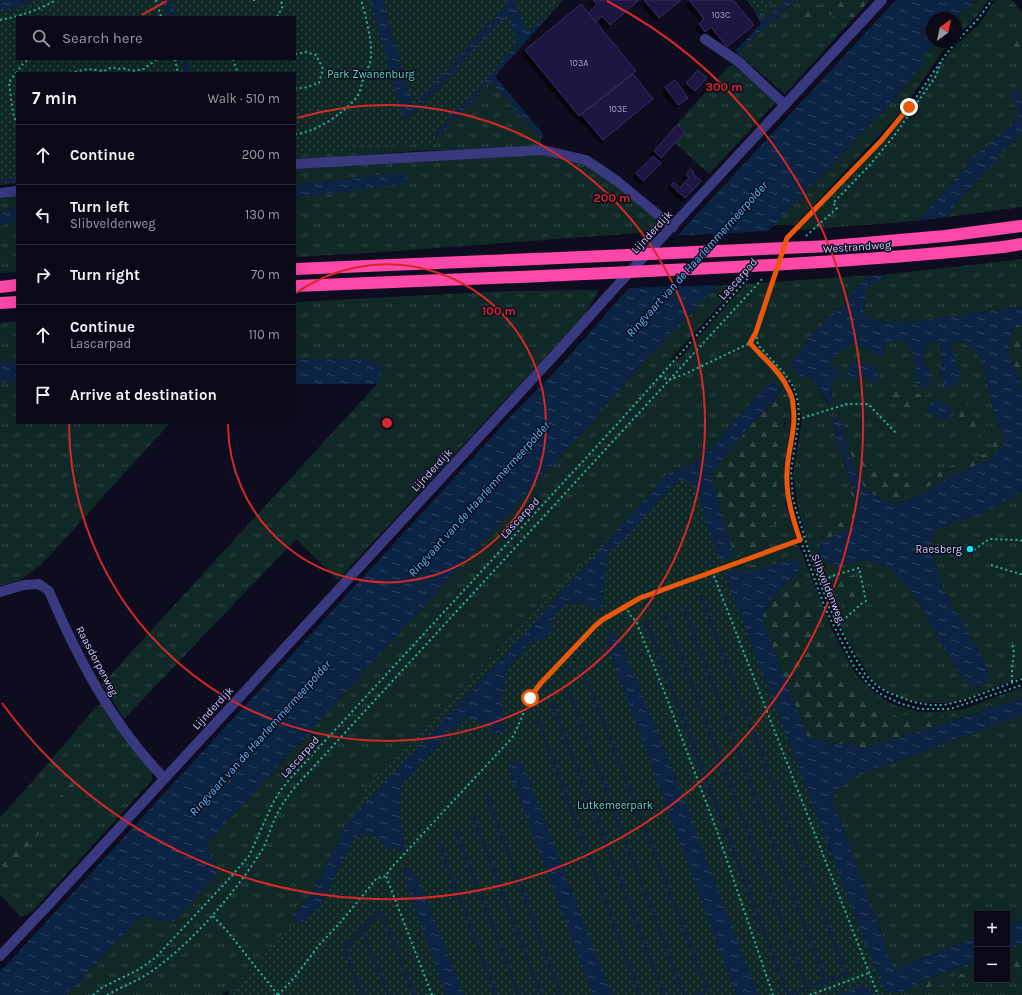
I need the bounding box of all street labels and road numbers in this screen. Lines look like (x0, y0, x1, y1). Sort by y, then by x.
street label: Lijnderdijk (629, 208, 675, 256)
street label: Westrandweg (823, 238, 892, 256)
street label: Lascarpad (716, 255, 760, 303)
street label: Lijnderdijk (409, 446, 455, 494)
street label: Lascarpad (498, 495, 542, 541)
street label: Slibveldenweg (808, 552, 848, 625)
street label: Raasdorperweg (73, 624, 121, 699)
street label: Lijnderdijk (190, 684, 236, 732)
street label: Lascarpad (278, 733, 322, 781)

